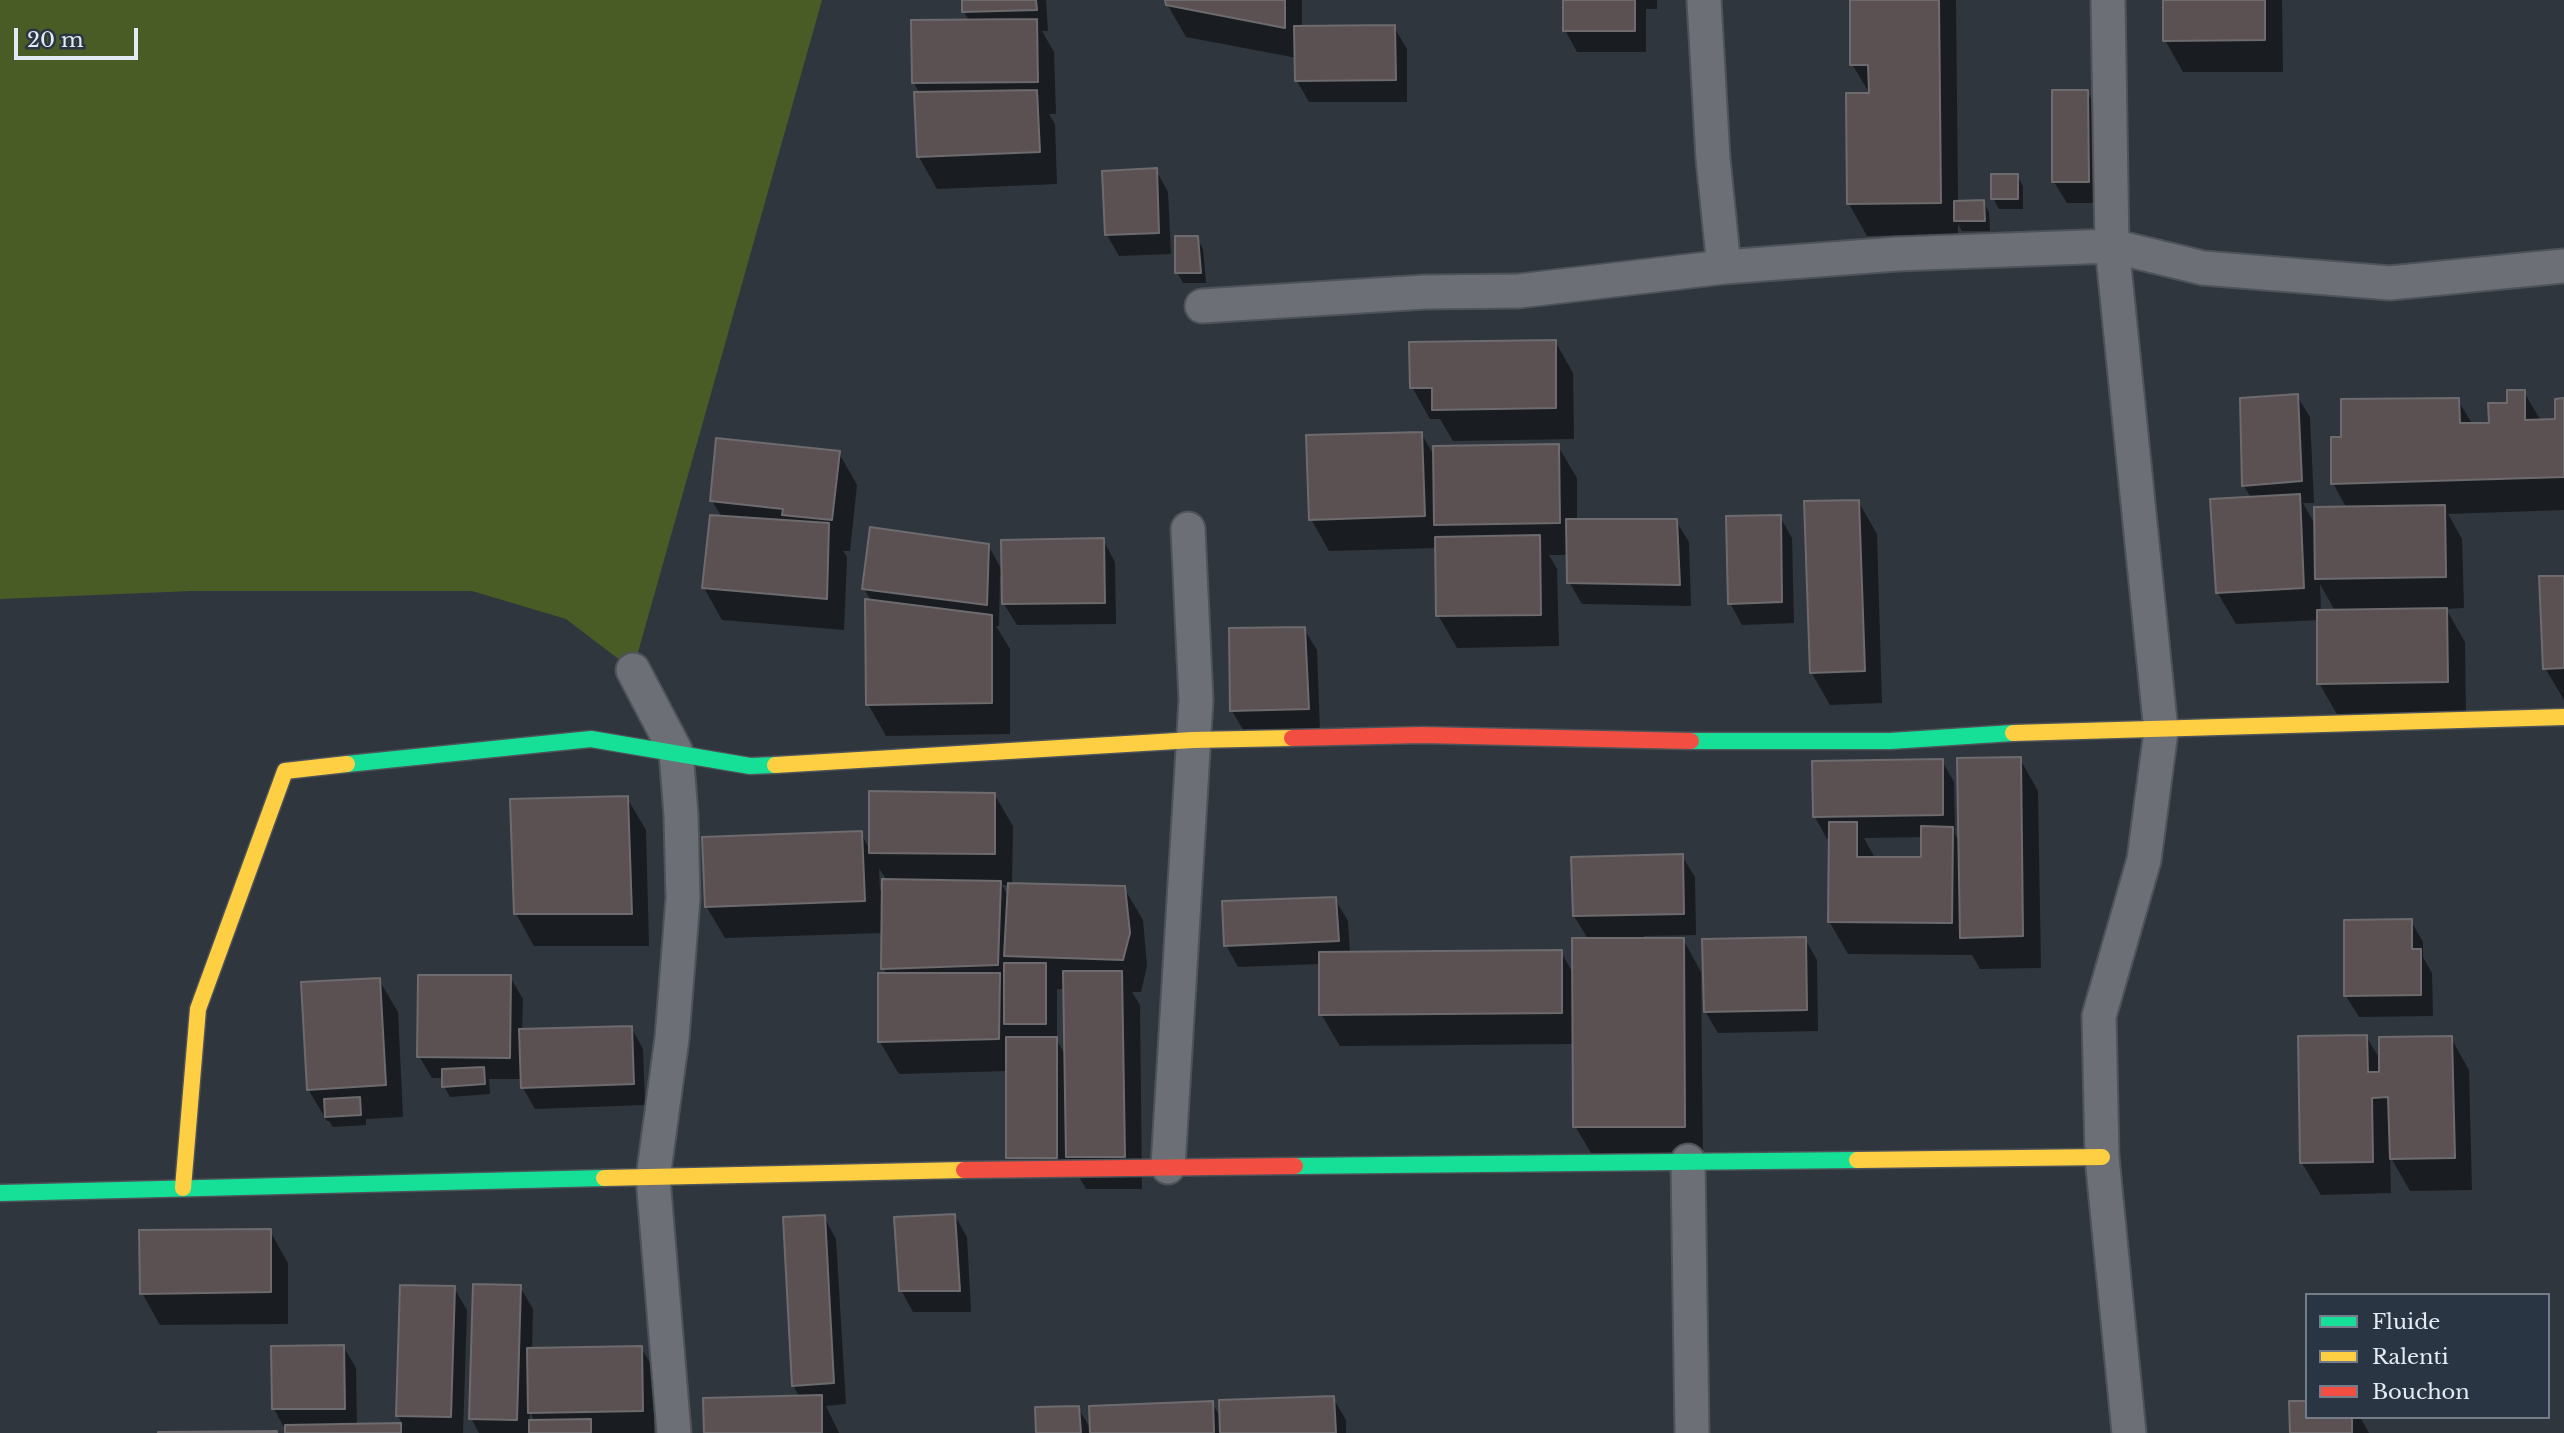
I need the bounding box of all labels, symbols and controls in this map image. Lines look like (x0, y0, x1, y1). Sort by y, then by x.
scale bar (18, 14, 142, 58)
text: 20 m (27, 27, 84, 53)
legend (2305, 1293, 2550, 1419)
text: Fluide (2372, 1309, 2440, 1335)
text: Ralenti (2372, 1344, 2449, 1370)
text: Bouchon (2372, 1379, 2470, 1405)

